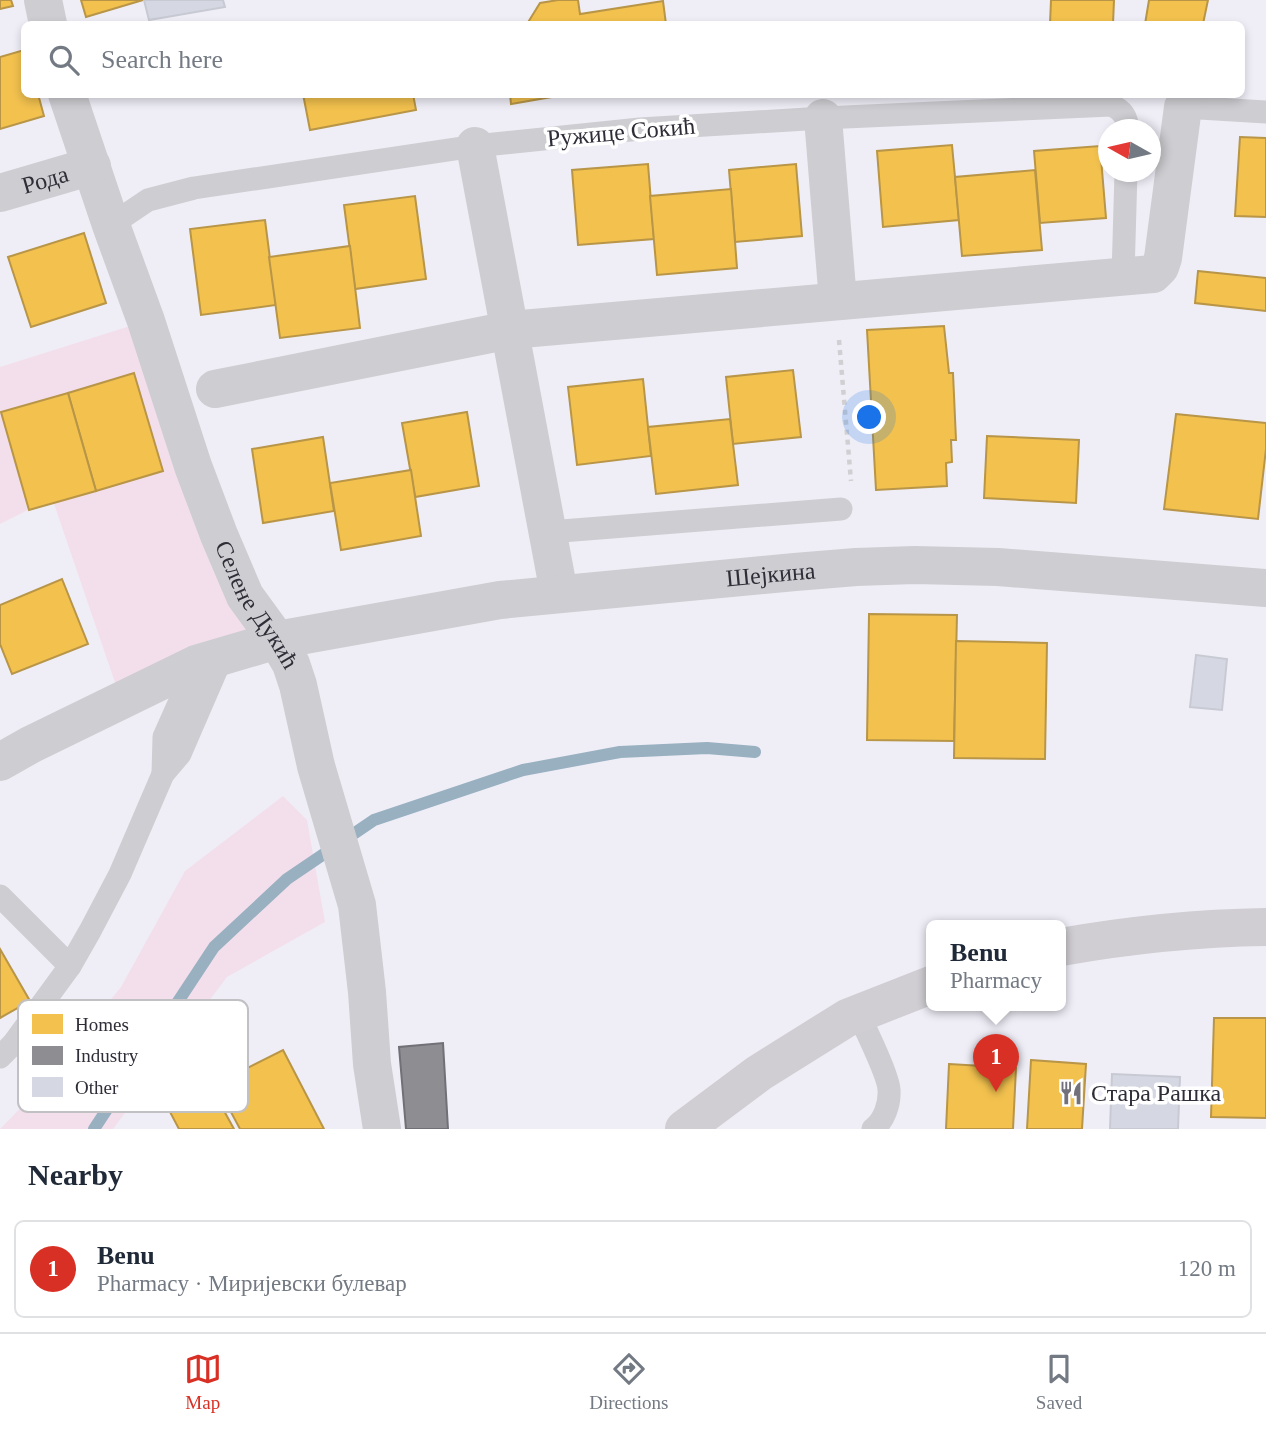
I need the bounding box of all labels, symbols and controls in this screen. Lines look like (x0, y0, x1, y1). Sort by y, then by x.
search box (21, 21, 1245, 98)
icon: search (45, 41, 83, 79)
text: Search here (101, 45, 223, 74)
street label: Ружице Сокић (546, 113, 696, 151)
north arrow (1098, 119, 1161, 182)
street label: Рода (19, 161, 72, 199)
your location (852, 400, 886, 434)
street label: Селене Дукић (210, 537, 304, 673)
street label: Шејкина (725, 557, 817, 591)
popup (926, 920, 1066, 1011)
text: Benu (950, 938, 1008, 967)
text: Pharmacy (950, 968, 1042, 993)
legend (18, 1000, 248, 1112)
text: Homes (75, 1014, 129, 1035)
pin: 1 (973, 1034, 1019, 1092)
text: Industry (75, 1045, 139, 1066)
text: Other (75, 1077, 119, 1098)
restaurant icon: Стара Рашка (1057, 1079, 1085, 1107)
place label: Стара Рашка (1091, 1080, 1222, 1106)
text: Nearby (28, 1158, 123, 1191)
text: Benu (97, 1241, 155, 1270)
text: 1 (47, 1256, 59, 1281)
text: 120 m (1178, 1256, 1236, 1281)
text: Pharmacy · Миријевски булевар (97, 1271, 407, 1296)
tab: Map (184, 1350, 222, 1414)
tab: Directions (589, 1350, 668, 1414)
tab: Saved (1036, 1350, 1082, 1414)

